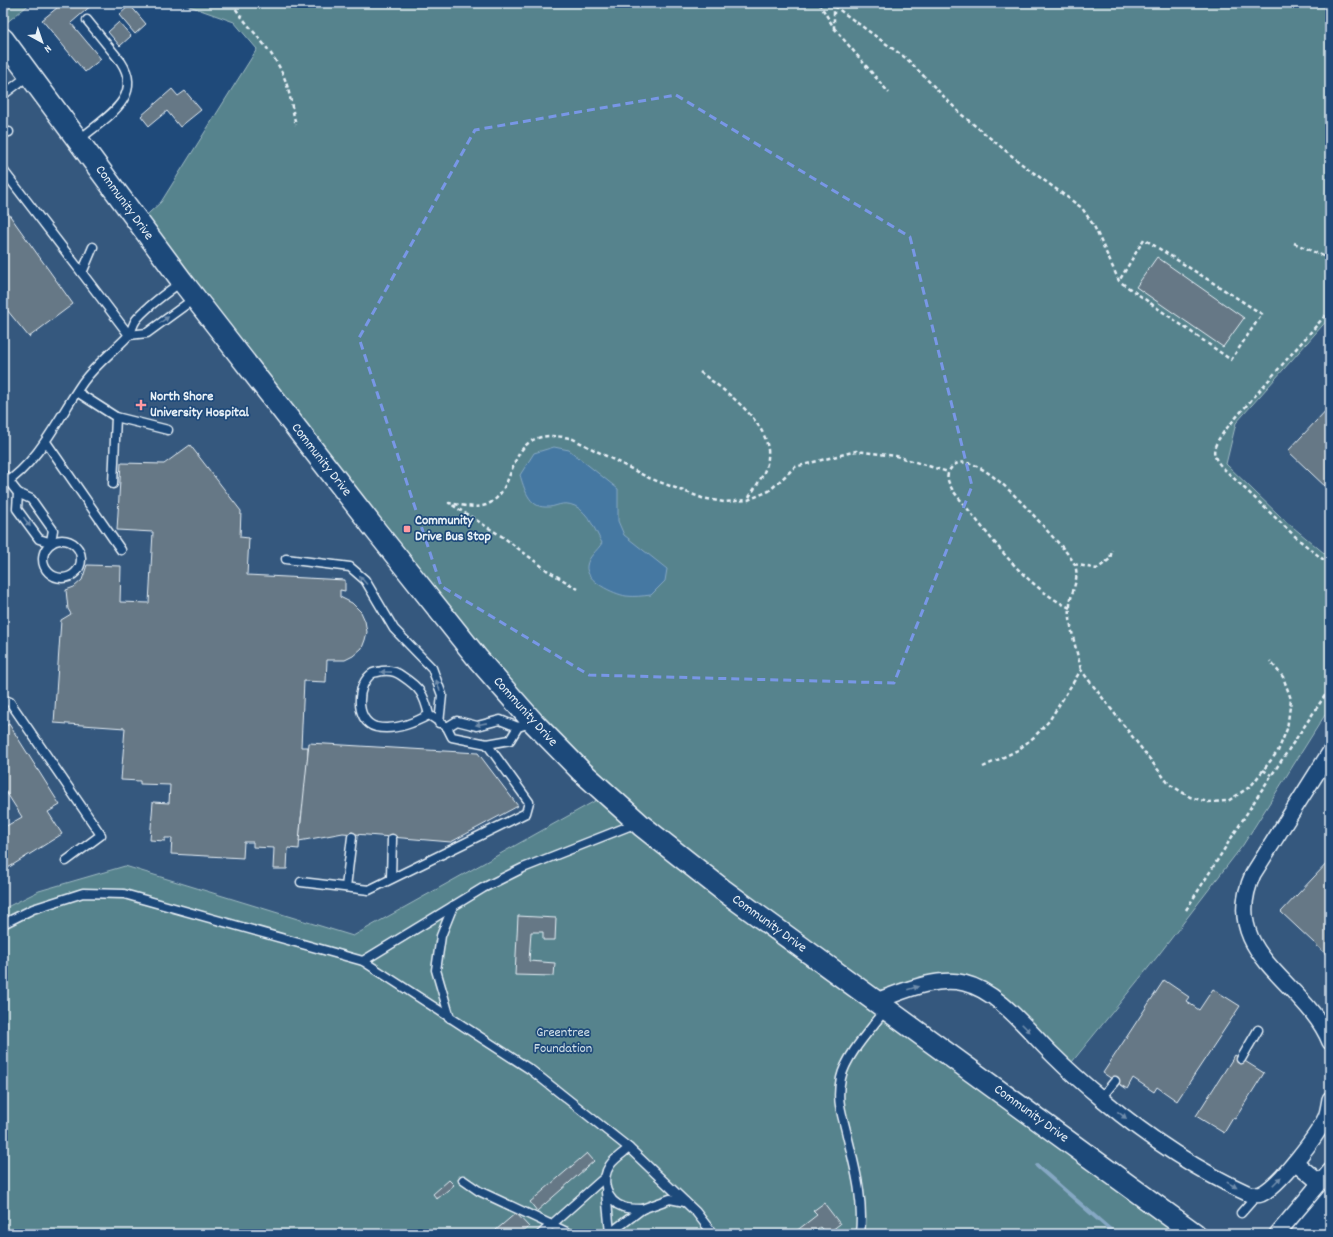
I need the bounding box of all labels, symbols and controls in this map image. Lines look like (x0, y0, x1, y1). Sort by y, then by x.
north arrow (22, 22, 62, 62)
text: N (39, 40, 54, 56)
street label: Community Drive (90, 161, 158, 245)
one-way arrow (159, 316, 169, 324)
place label: North Shore University Hospital (150, 387, 250, 423)
marker: North Shore University Hospital (135, 399, 147, 411)
street label: Community Drive (286, 419, 356, 501)
place label: Community Drive Bus Stop (415, 511, 492, 547)
one-way arrow (23, 517, 31, 527)
marker: Community Drive Bus Stop (402, 524, 412, 534)
one-way arrow (358, 575, 368, 585)
one-way arrow (379, 669, 392, 675)
street label: Community Drive (488, 672, 562, 752)
one-way arrow (434, 678, 440, 690)
one-way arrow (475, 721, 488, 727)
street label: Community Drive (727, 890, 811, 958)
one-way arrow (907, 985, 919, 991)
park label: Greentree Foundation (534, 1023, 592, 1059)
one-way arrow (1021, 1023, 1031, 1033)
street label: Community Drive (989, 1080, 1073, 1148)
one-way arrow (1117, 1111, 1128, 1119)
one-way arrow (1272, 1176, 1282, 1186)
one-way arrow (1226, 1182, 1237, 1189)

